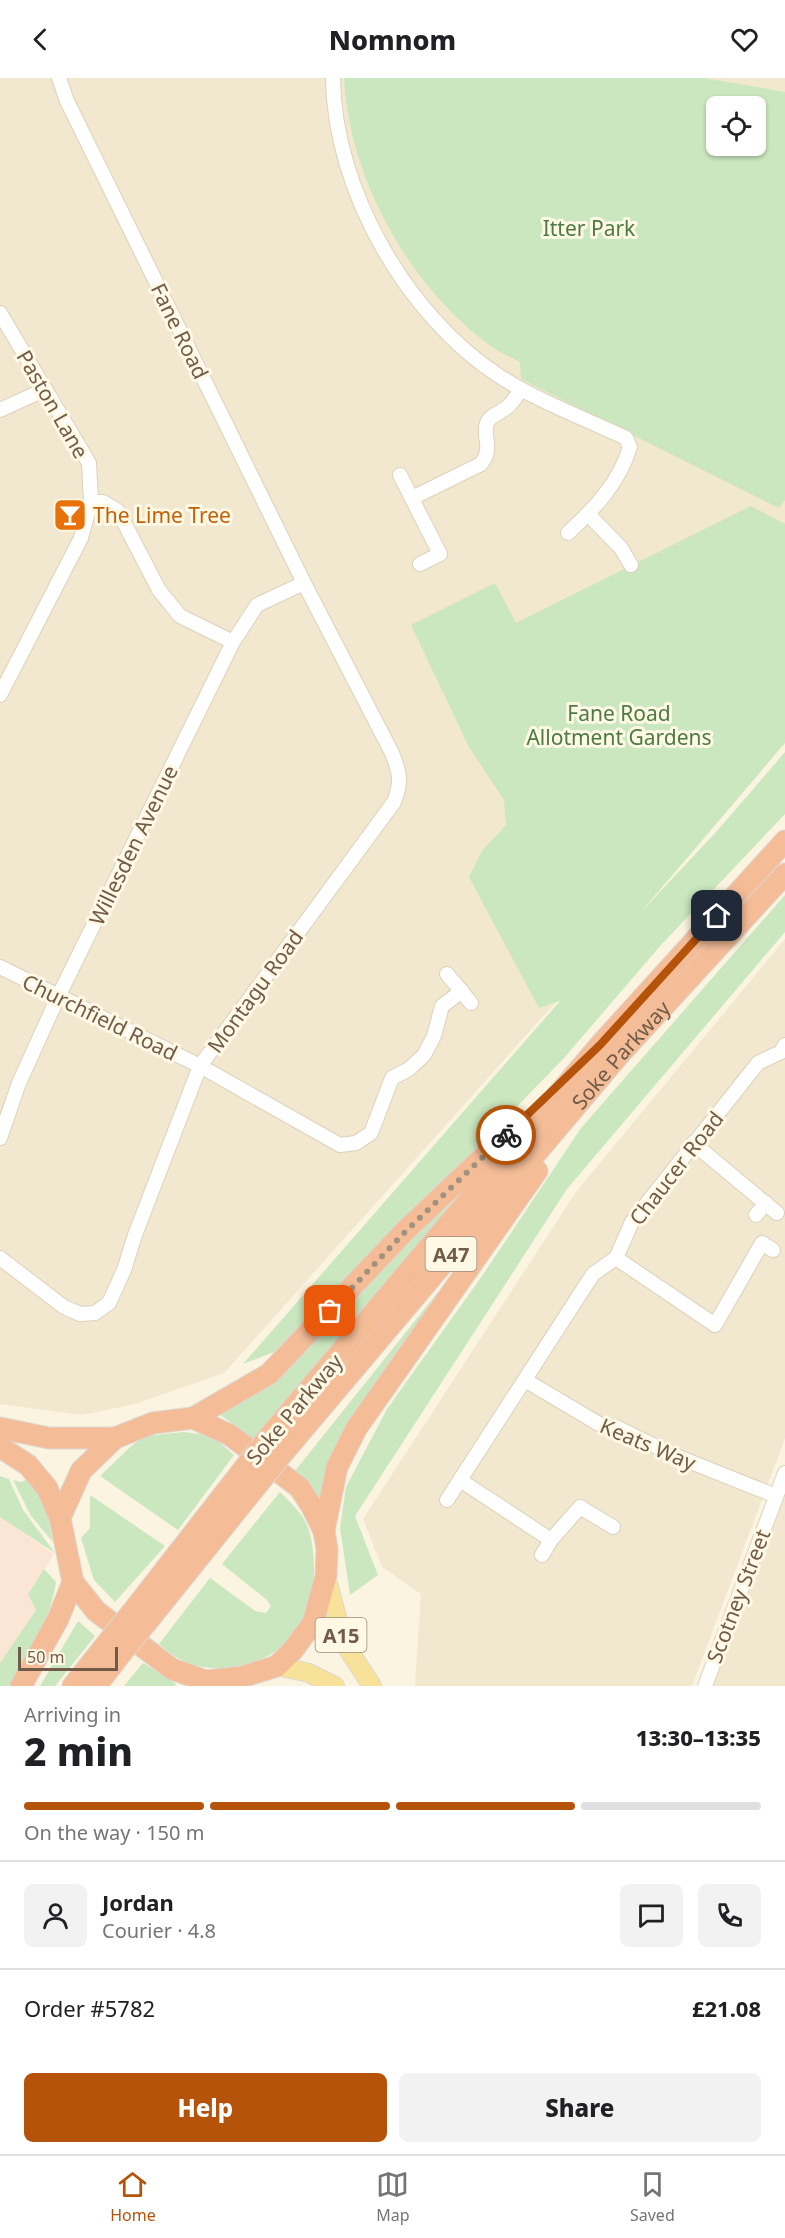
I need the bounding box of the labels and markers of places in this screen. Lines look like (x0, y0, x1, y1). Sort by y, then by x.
bar icon: The Lime Tree (52, 497, 88, 533)
place label: The Lime Tree (93, 501, 231, 529)
pin (691, 890, 742, 941)
pin (304, 1285, 355, 1336)

